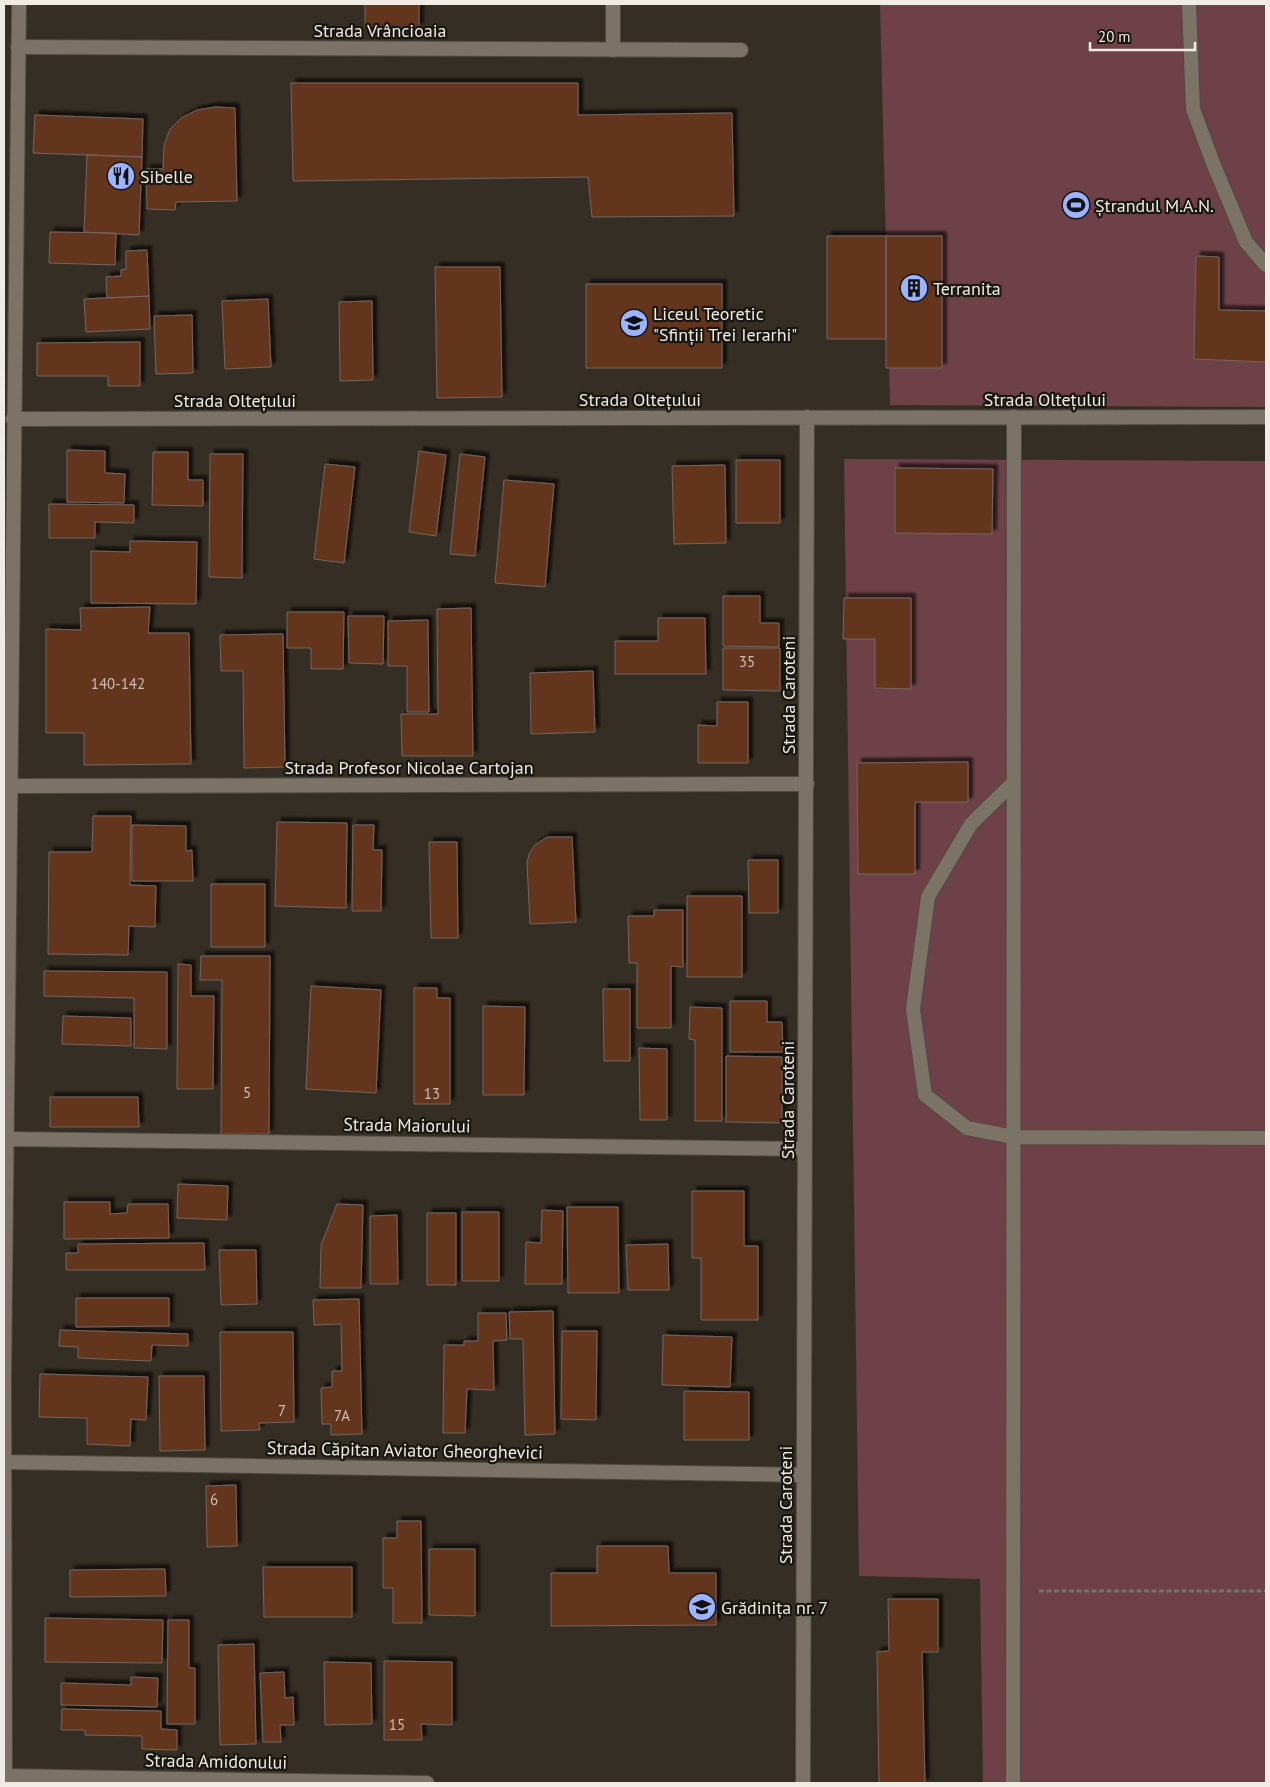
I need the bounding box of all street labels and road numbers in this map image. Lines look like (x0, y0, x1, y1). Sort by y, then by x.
street label: Strada Vrâncioaia (313, 19, 447, 42)
street label: Strada Oltețului (579, 388, 701, 411)
street label: Strada Oltețului (984, 388, 1106, 411)
street label: Strada Oltețului (174, 389, 296, 412)
street label: Strada Caroteni (777, 636, 800, 754)
street label: Strada Profesor Nicolae Cartojan (284, 756, 534, 779)
street label: Strada Caroteni (776, 1041, 799, 1159)
street label: Strada Maiorului (343, 1112, 471, 1138)
street label: Strada Căpitan Aviator Gheorghevici (267, 1436, 543, 1464)
street label: Strada Caroteni (774, 1446, 797, 1564)
street label: Strada Amidonului (145, 1748, 287, 1774)

